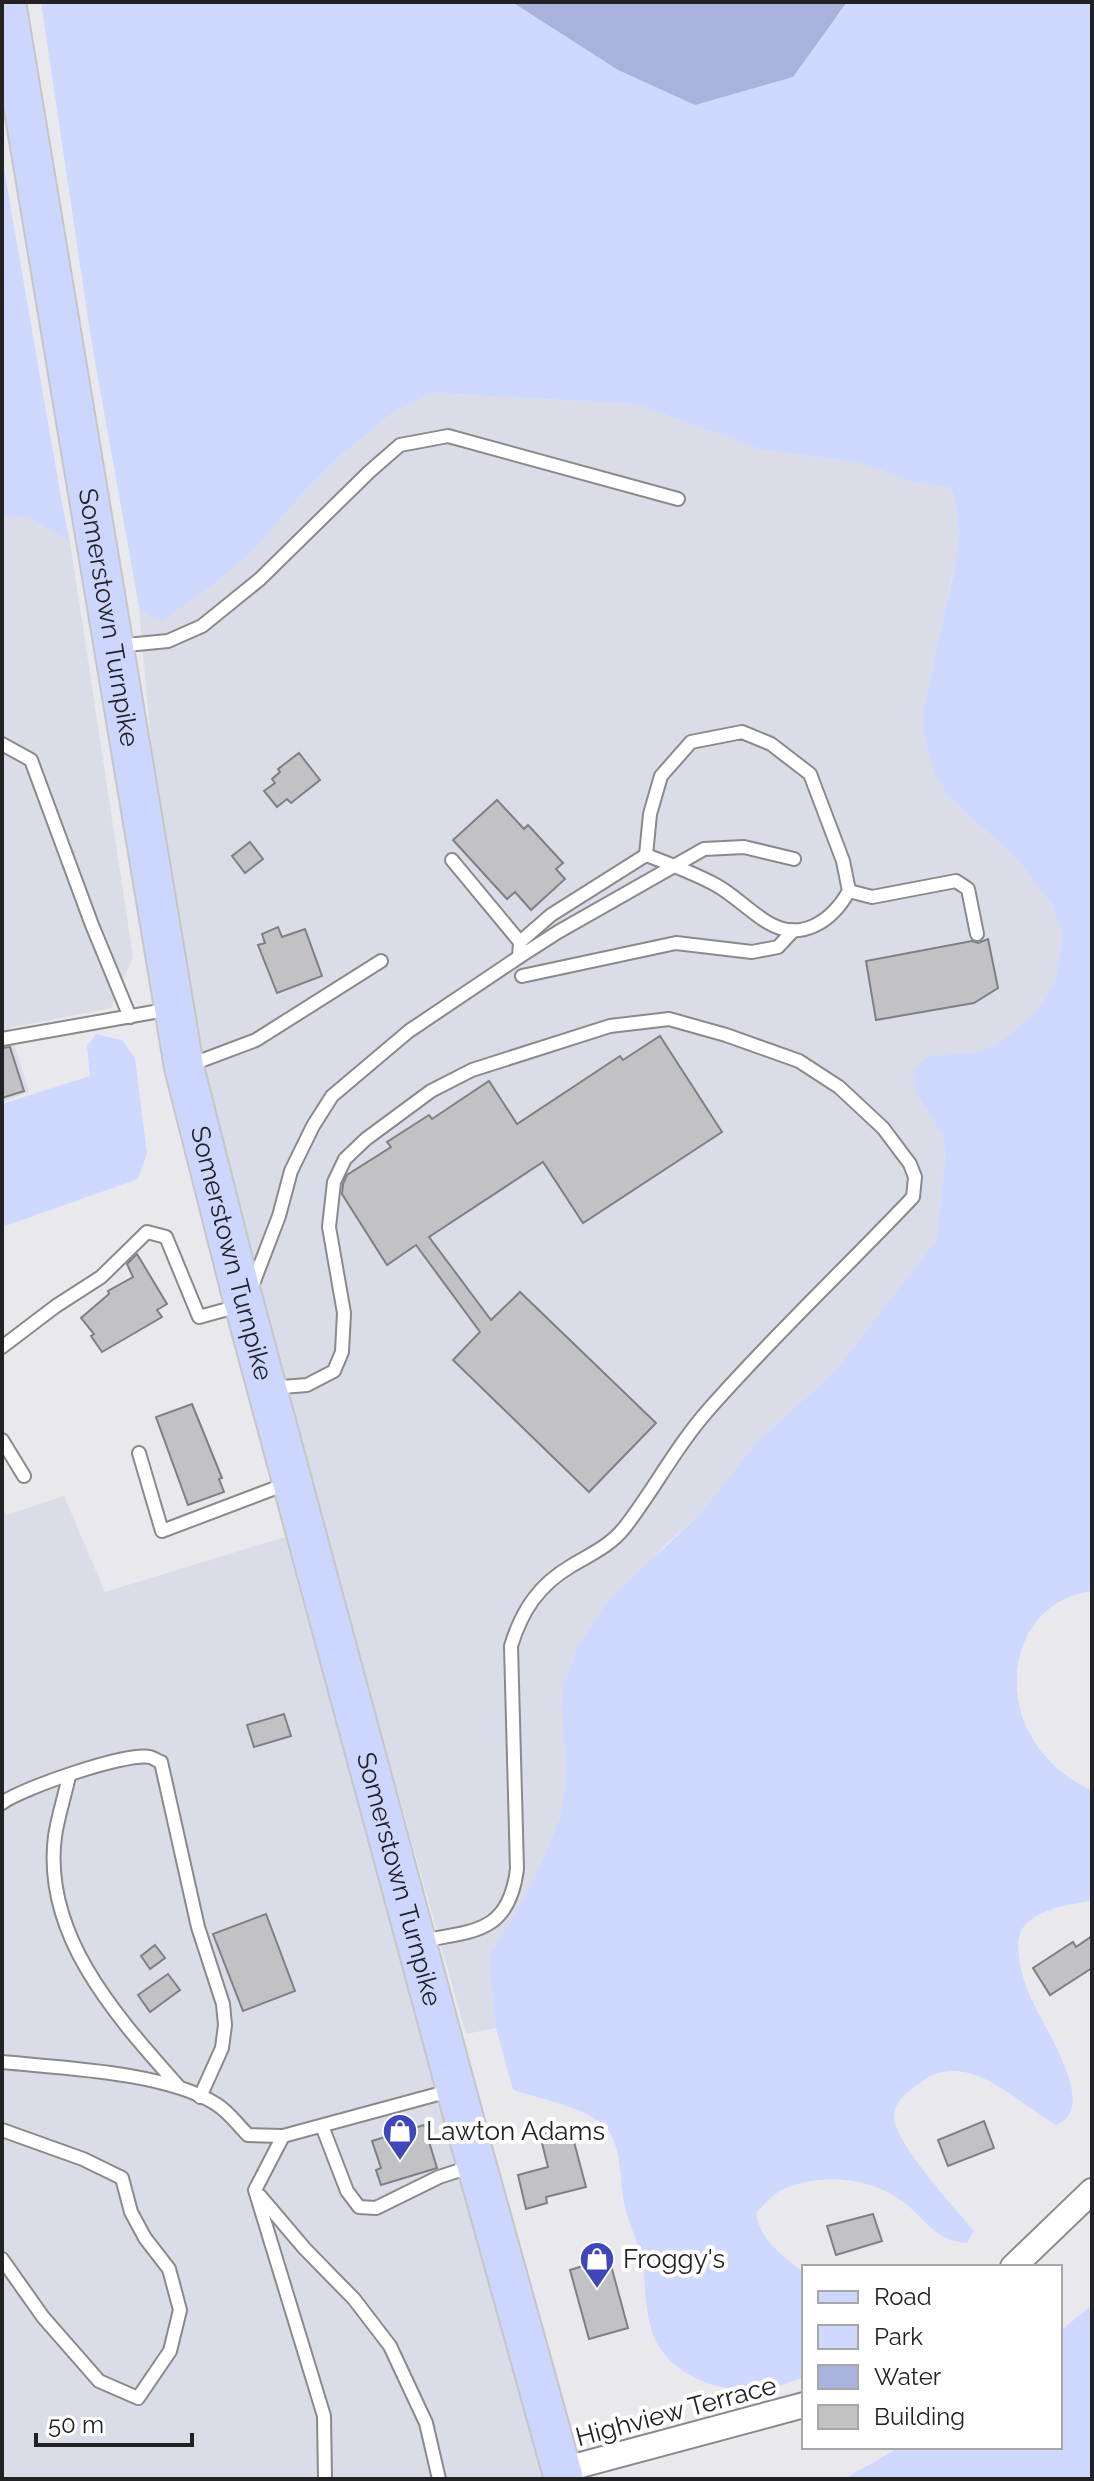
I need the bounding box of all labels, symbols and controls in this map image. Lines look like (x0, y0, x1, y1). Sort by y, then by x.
street label: Somerstown Turnpike (73, 486, 145, 749)
street label: Somerstown Turnpike (185, 1123, 279, 1384)
street label: Somerstown Turnpike (351, 1749, 448, 2009)
shop icon: Lawton Adams (381, 2112, 419, 2162)
place label: Lawton Adams (426, 2116, 605, 2146)
shop icon: Froggy's (578, 2240, 616, 2290)
place label: Froggy's (623, 2244, 725, 2274)
legend (802, 2265, 1062, 2449)
text: Road (874, 2282, 932, 2311)
text: Park (874, 2322, 923, 2351)
text: Water (874, 2362, 942, 2391)
street label: Highview Terrace (572, 2370, 780, 2452)
scale bar (36, 2397, 192, 2447)
text: Building (874, 2402, 965, 2431)
text: 50 m (48, 2410, 104, 2439)

